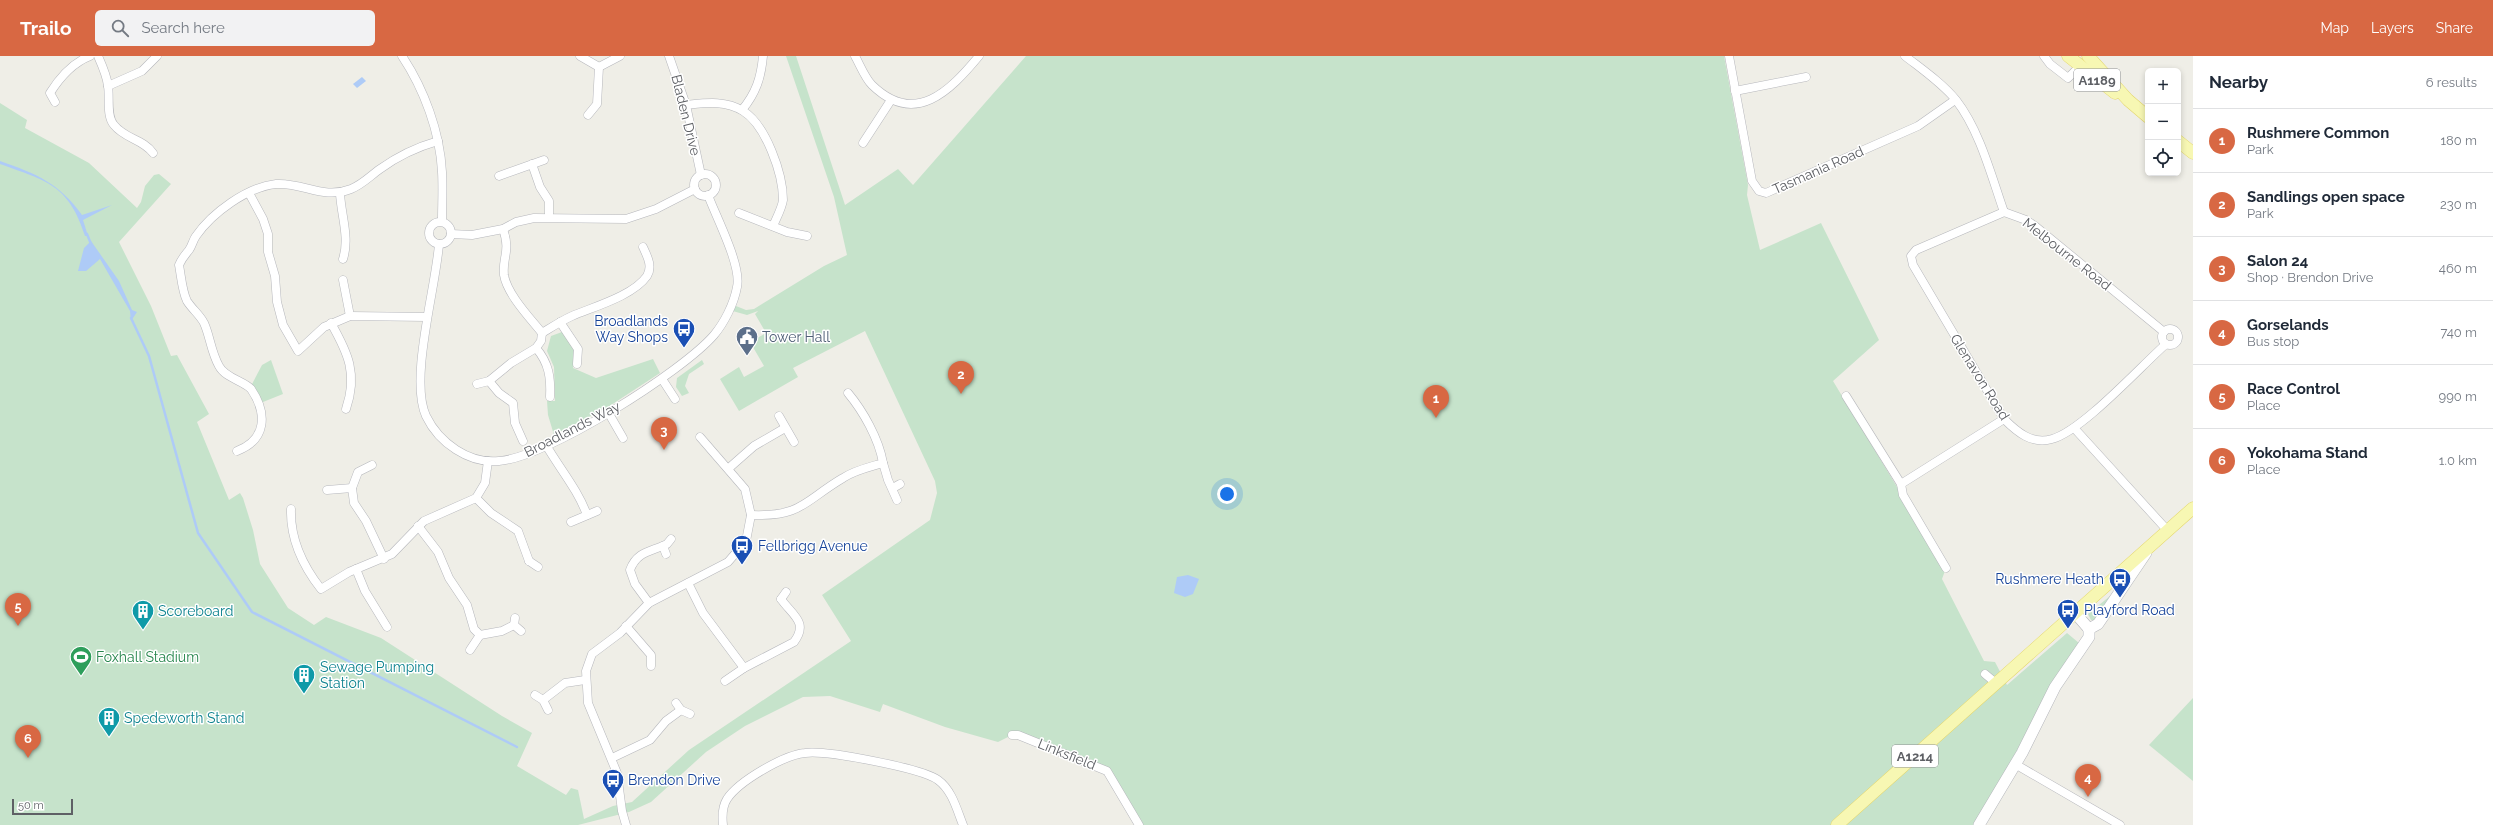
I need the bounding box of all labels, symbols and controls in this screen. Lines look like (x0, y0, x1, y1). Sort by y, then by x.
search box (95, 10, 375, 46)
text: Trailo (20, 17, 71, 39)
icon: search (109, 17, 131, 39)
text: Search here (141, 19, 225, 37)
text: Map (2321, 20, 2349, 36)
text: Layers (2371, 20, 2414, 36)
text: Share (2436, 20, 2473, 36)
map controls (2145, 68, 2181, 176)
button: + (2145, 68, 2181, 104)
road number: A1189 (2074, 69, 2120, 91)
text: Nearby (2209, 72, 2268, 92)
street label: Bladen Drive (668, 73, 704, 157)
text: 6 results (2426, 75, 2477, 90)
button: − (2145, 104, 2181, 140)
text: Rushmere Common (2247, 124, 2389, 142)
text: 1 (2219, 133, 2225, 148)
text: 180 m (2441, 133, 2477, 148)
button: locate (2145, 140, 2181, 176)
text: Park (2247, 142, 2274, 157)
street label: Tasmania Road (1770, 143, 1866, 197)
text: Sandlings open space (2247, 188, 2405, 206)
text: 2 (2218, 197, 2226, 212)
text: 230 m (2440, 197, 2477, 212)
text: Park (2247, 206, 2274, 221)
street label: Melbourne Road (2020, 214, 2114, 294)
text: Salon 24 (2247, 252, 2308, 270)
text: 3 (2218, 261, 2226, 276)
text: 460 m (2439, 261, 2477, 276)
text: Shop · Brendon Drive (2247, 270, 2373, 285)
place label: Broadlands Way Shops (594, 313, 668, 345)
bus stop icon: Broadlands Way Shops (671, 316, 697, 349)
text: Gorselands (2247, 316, 2329, 334)
public building icon: Tower Hall (734, 324, 760, 357)
text: 4 (2218, 325, 2226, 340)
text: 740 m (2440, 325, 2477, 340)
place label: Tower Hall (762, 329, 830, 345)
street label: Glenavon Road (1947, 331, 2013, 423)
text: Bus stop (2247, 334, 2299, 349)
pin: 2 (948, 361, 974, 394)
text: Race Control (2247, 380, 2340, 398)
pin: 1 (1423, 385, 1449, 418)
text: 5 (2218, 389, 2226, 404)
text: 990 m (2439, 389, 2477, 404)
street label: Broadlands Way (521, 398, 623, 460)
text: Place (2247, 398, 2280, 413)
pin: 3 (651, 417, 677, 450)
text: Yokohama Stand (2247, 444, 2368, 462)
text: 6 (2218, 453, 2226, 468)
text: 1.0 km (2439, 453, 2477, 468)
text: Place (2247, 462, 2280, 477)
your location (1217, 484, 1237, 504)
bus stop icon: Fellbrigg Avenue (729, 533, 755, 566)
place label: Fellbrigg Avenue (758, 538, 868, 554)
bus stop icon: Rushmere Heath (2107, 566, 2133, 599)
place label: Rushmere Heath (1995, 571, 2104, 587)
pin: 5 (5, 593, 31, 626)
bus stop icon: Playford Road (2055, 597, 2081, 630)
building icon: Scoreboard (130, 598, 156, 631)
place label: Playford Road (2084, 602, 2175, 618)
place label: Scoreboard (158, 603, 233, 619)
sports icon: Foxhall Stadium (68, 644, 94, 677)
place label: Foxhall Stadium (96, 649, 199, 665)
place label: Sewage Pumping Station (320, 659, 434, 691)
building icon: Sewage Pumping Station (291, 662, 317, 695)
building icon: Spedeworth Stand (96, 705, 122, 738)
place label: Spedeworth Stand (124, 710, 244, 726)
pin: 6 (15, 725, 41, 758)
street label: Linksfield (1036, 735, 1098, 773)
road number: A1214 (1892, 745, 1938, 767)
pin: 4 (2075, 764, 2101, 797)
bus stop icon: Brendon Drive (600, 767, 626, 800)
place label: Brendon Drive (628, 772, 721, 788)
scale bar (12, 797, 73, 816)
text: 50 m (18, 799, 44, 812)

